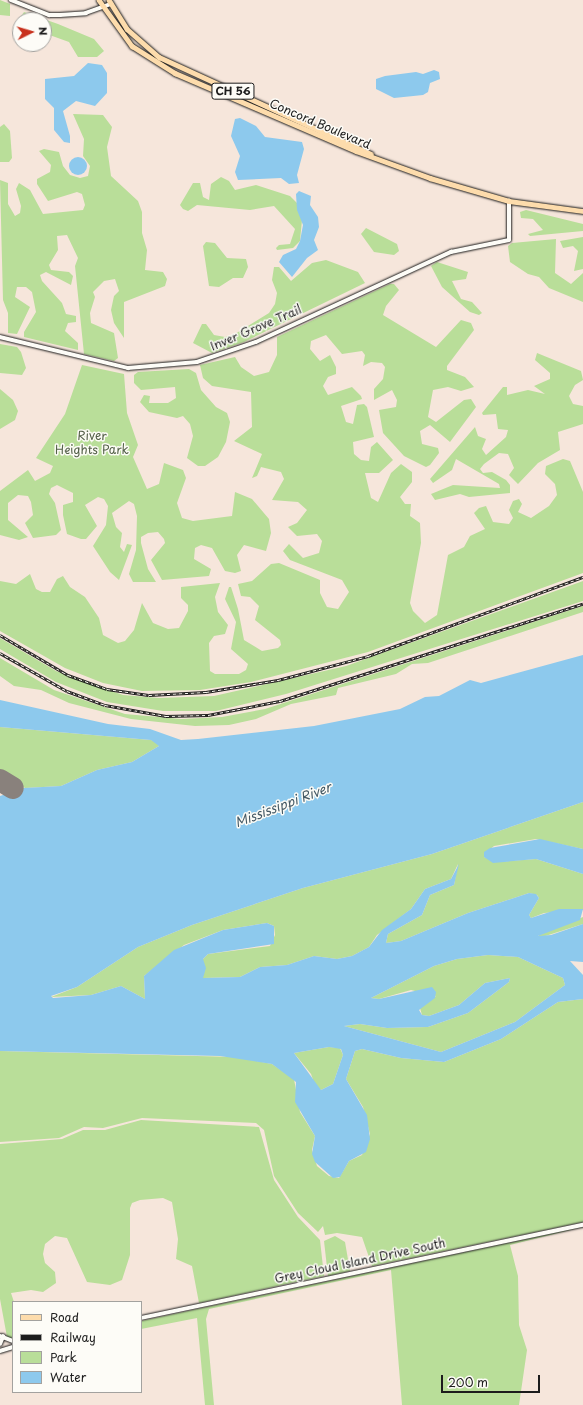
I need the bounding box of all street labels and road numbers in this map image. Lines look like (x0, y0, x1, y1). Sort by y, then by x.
road number: CH 56 (211, 82, 255, 100)
street label: Concord Boulevard (267, 96, 373, 152)
street label: Inver Grove Trail (208, 302, 304, 354)
street label: Grey Cloud Island Drive South (273, 1236, 447, 1286)

